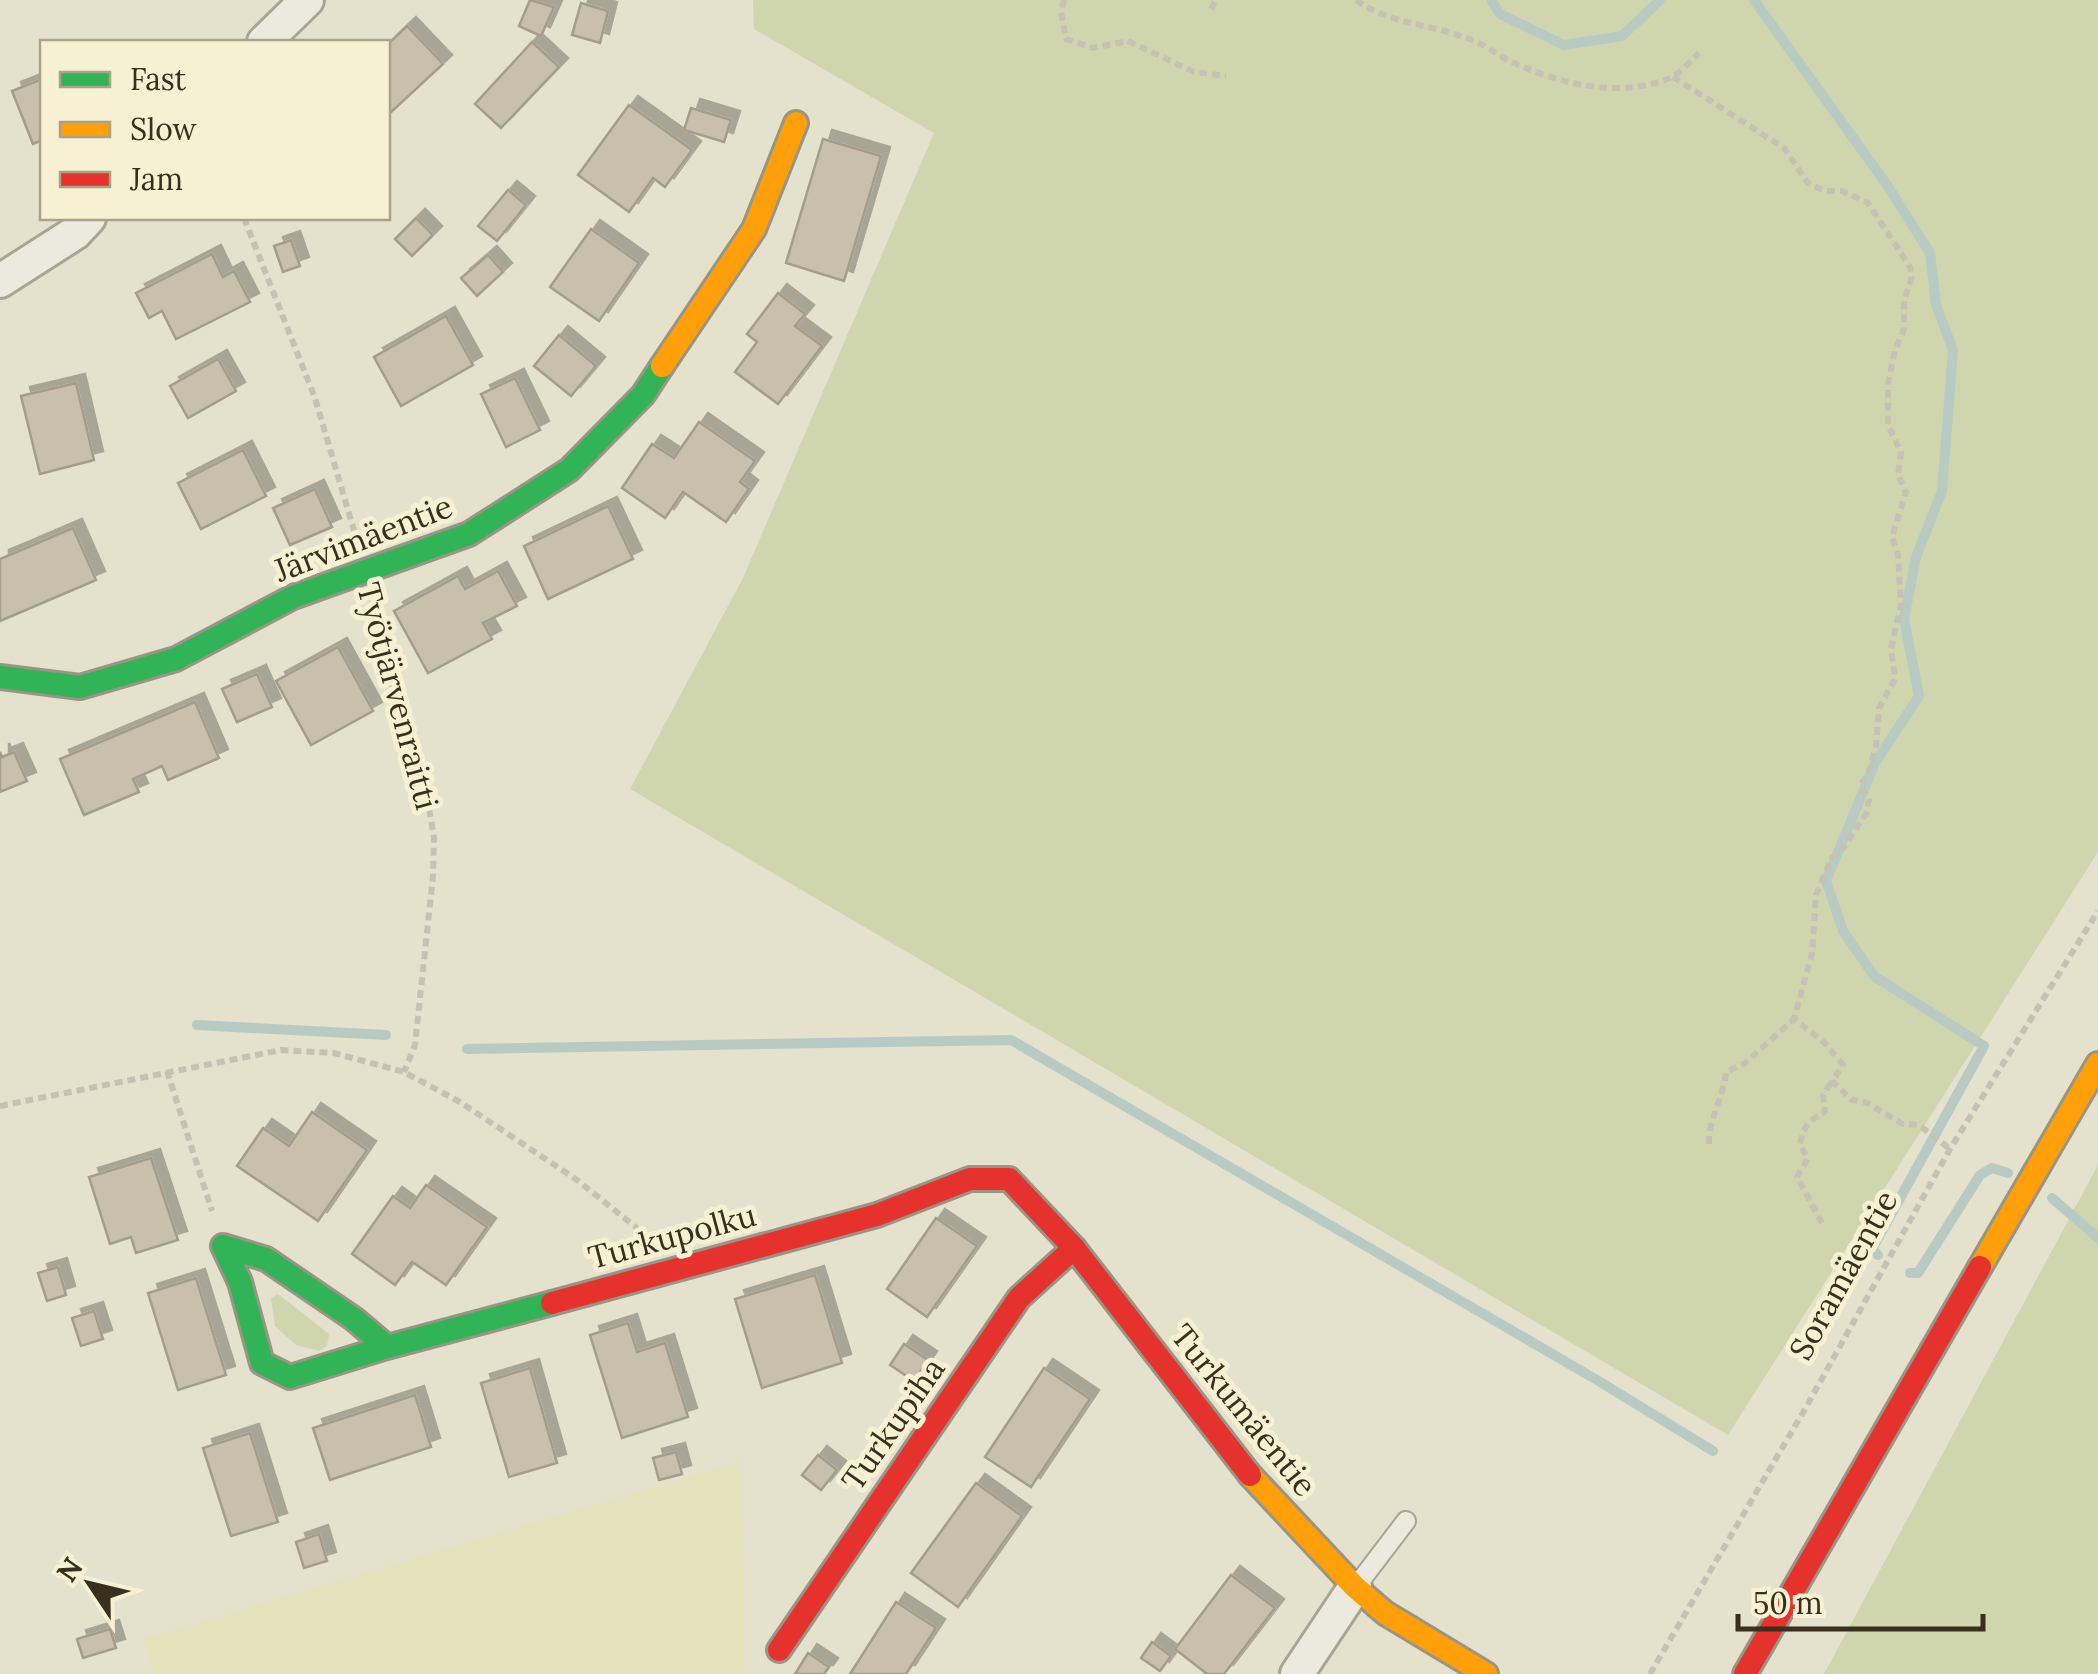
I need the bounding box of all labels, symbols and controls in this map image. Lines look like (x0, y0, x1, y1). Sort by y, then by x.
legend (40, 40, 390, 220)
text: Fast (130, 60, 187, 98)
text: Slow (130, 110, 196, 148)
text: Jam (129, 160, 183, 198)
street label: Järvimäentie (267, 485, 458, 591)
street label: Työtjärvenraitti (348, 578, 448, 814)
street label: Soramäentie (1780, 1183, 1906, 1367)
street label: Turkupolku (584, 1194, 760, 1278)
street label: Turkumäentie (1162, 1316, 1326, 1504)
street label: Turkupiha (832, 1350, 954, 1498)
north arrow (40, 1534, 140, 1634)
text: N (49, 1550, 90, 1589)
scale bar (1738, 1569, 1983, 1631)
text: 50 m (1753, 1584, 1823, 1622)

